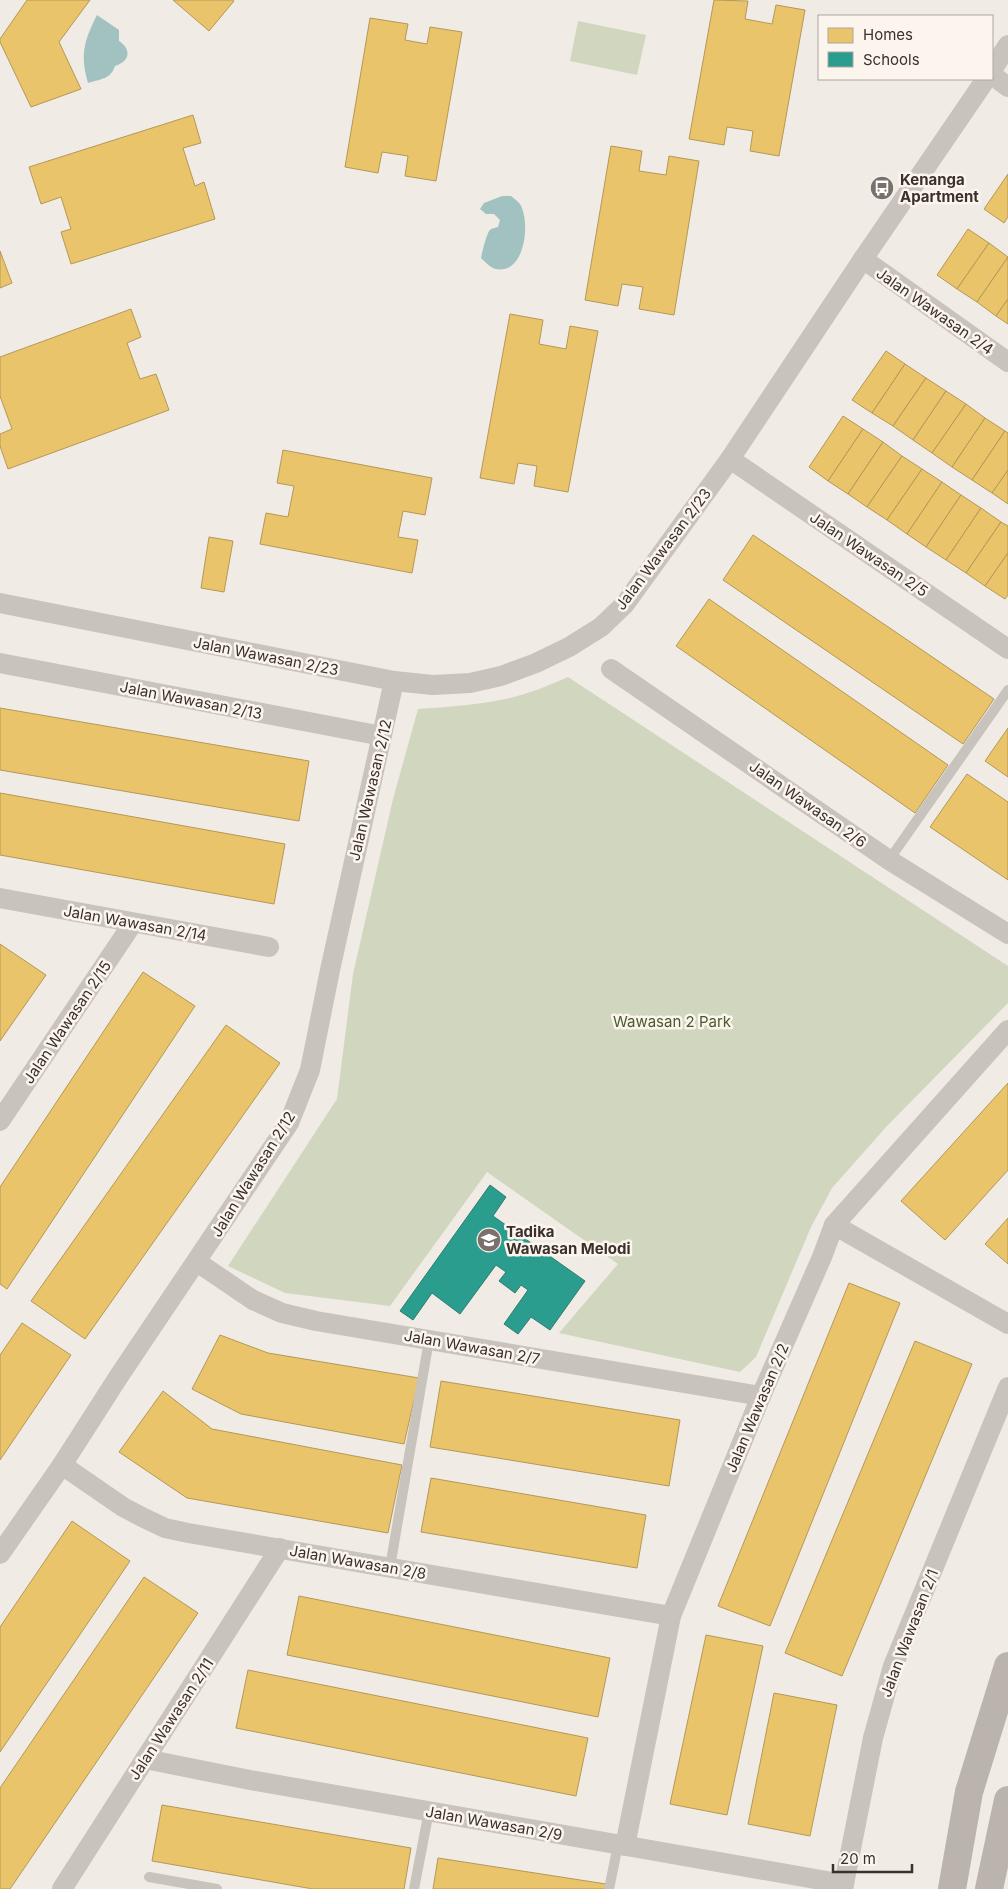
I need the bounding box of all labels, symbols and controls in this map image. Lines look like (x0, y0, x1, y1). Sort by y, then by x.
legend (818, 15, 993, 80)
text: Homes (863, 25, 913, 44)
text: Schools (863, 50, 920, 69)
place label: Kenanga Apartment (900, 170, 979, 206)
bus stop icon: Kenanga Apartment (869, 175, 895, 201)
street label: Jalan Wawasan 2/4 (873, 263, 997, 359)
street label: Jalan Wawasan 2/23 (611, 484, 715, 614)
street label: Jalan Wawasan 2/5 (806, 507, 932, 601)
street label: Jalan Wawasan 2/23 (192, 633, 340, 679)
street label: Jalan Wawasan 2/13 (118, 677, 264, 723)
street label: Jalan Wawasan 2/12 (344, 717, 396, 863)
street label: Jalan Wawasan 2/6 (746, 756, 870, 852)
street label: Jalan Wawasan 2/14 (62, 901, 208, 945)
street label: Jalan Wawasan 2/15 (19, 957, 115, 1087)
park label: Wawasan 2 Park (613, 1012, 732, 1031)
street label: Jalan Wawasan 2/12 (207, 1108, 299, 1240)
place label: Tadika Wawasan Melodi (506, 1222, 631, 1258)
school or university icon: Tadika Wawasan Melodi (476, 1227, 502, 1253)
street label: Jalan Wawasan 2/7 (403, 1326, 541, 1368)
street label: Jalan Wawasan 2/2 (721, 1341, 793, 1475)
street label: Jalan Wawasan 2/8 (288, 1541, 428, 1583)
street label: Jalan Wawasan 2/1 (876, 1566, 942, 1700)
street label: Jalan Wawasan 2/11 (125, 1655, 217, 1783)
street label: Jalan Wawasan 2/9 (424, 1802, 564, 1844)
scale bar (833, 1842, 912, 1874)
text: 20 m (840, 1849, 876, 1868)

